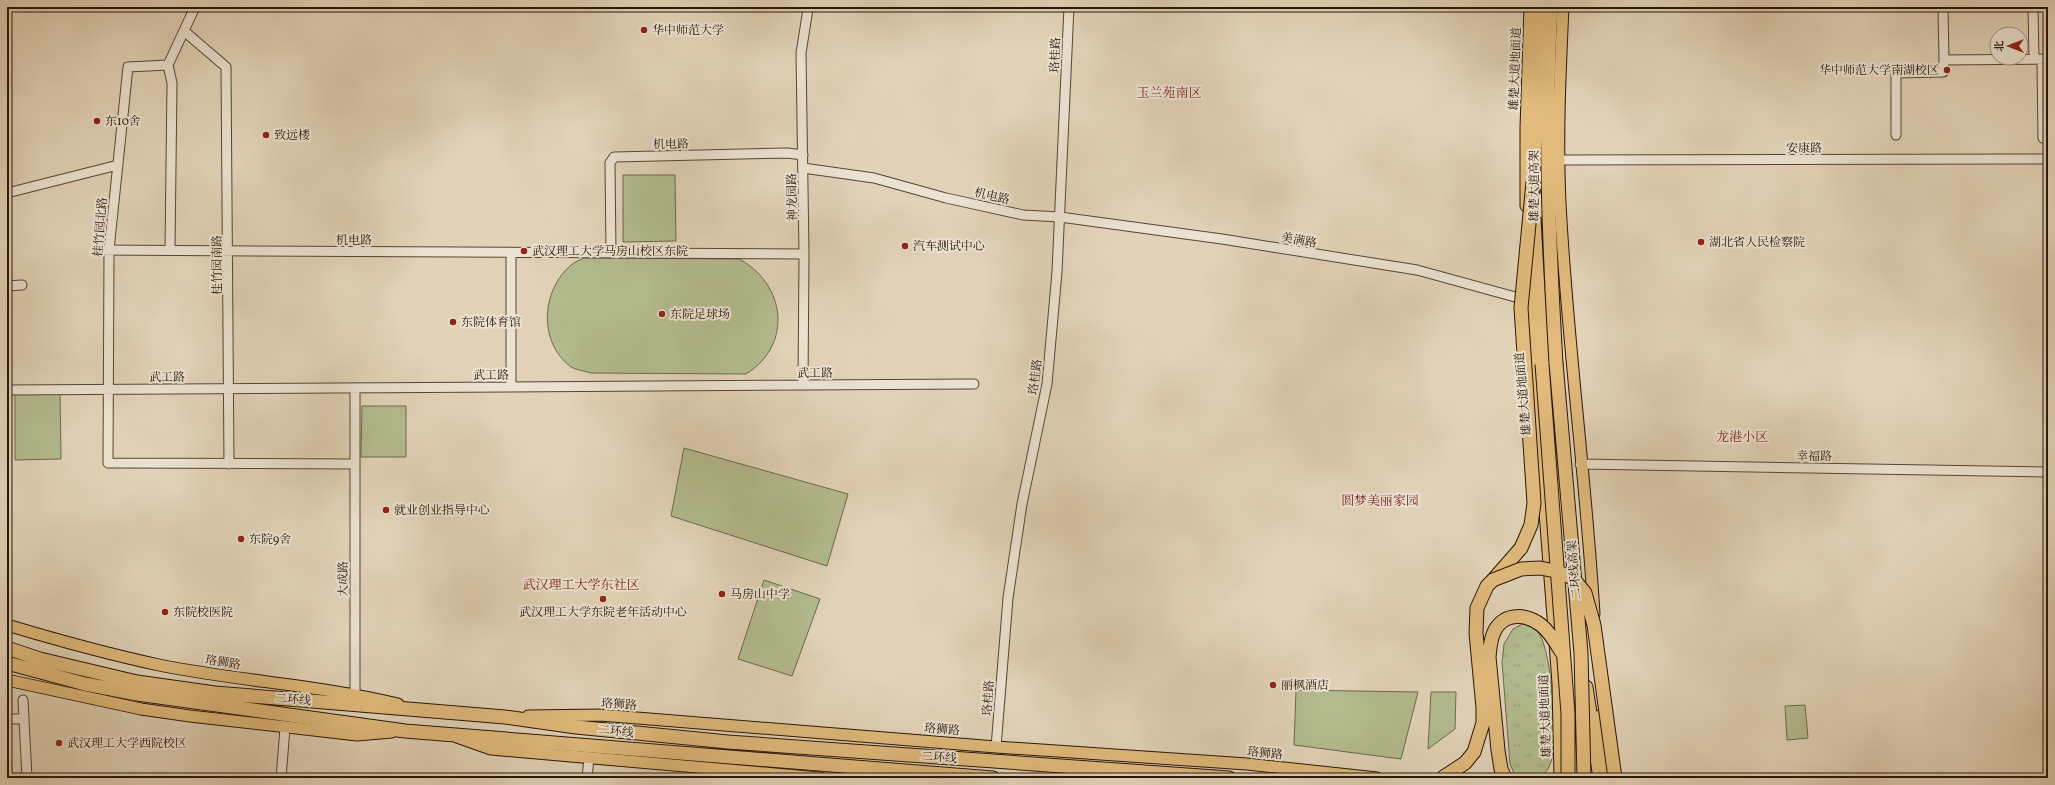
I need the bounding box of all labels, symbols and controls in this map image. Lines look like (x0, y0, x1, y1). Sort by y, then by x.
place label: 华中师范大学 (652, 23, 724, 39)
marker: 华中师范大学 (639, 25, 649, 35)
north arrow (1989, 26, 2029, 66)
street label: 雄楚大道地面道 (1507, 27, 1525, 111)
street label: 珞桂路 (1047, 37, 1065, 73)
text: 北 (1993, 41, 2008, 52)
place label: 华中师范大学南湖校区 (1819, 63, 1939, 79)
marker: 华中师范大学南湖校区 (1942, 65, 1952, 75)
district label: 玉兰苑南区 (1136, 85, 1202, 103)
place label: 东10舍 (105, 114, 141, 130)
marker: 东10舍 (92, 116, 102, 126)
place label: 致远楼 (274, 128, 310, 144)
marker: 致远楼 (261, 130, 271, 140)
street label: 机电路 (653, 137, 689, 153)
street label: 安康路 (1786, 141, 1822, 157)
street label: 雄楚大道高架 (1527, 150, 1543, 222)
street label: 神龙园路 (785, 173, 801, 221)
street label: 机电路 (972, 185, 1011, 209)
street label: 桂竹园北路 (90, 196, 112, 258)
street label: 美满路 (1280, 230, 1318, 252)
street label: 机电路 (336, 233, 372, 249)
street label: 桂竹园南路 (210, 235, 226, 295)
place label: 湖北省人民检察院 (1709, 235, 1805, 251)
marker: 湖北省人民检察院 (1696, 237, 1706, 247)
place label: 汽车测试中心 (913, 239, 985, 255)
marker: 汽车测试中心 (900, 241, 910, 251)
place label: 武汉理工大学马房山校区东院 (532, 244, 688, 260)
marker: 武汉理工大学马房山校区东院 (519, 246, 529, 256)
place label: 东院足球场 (670, 307, 730, 323)
marker: 东院足球场 (657, 309, 667, 319)
place label: 东院体育馆 (461, 315, 521, 331)
marker: 东院体育馆 (448, 317, 458, 327)
street label: 雄楚大道地面道 (1512, 351, 1536, 436)
street label: 珞桂路 (1026, 358, 1046, 396)
street label: 武工路 (797, 366, 833, 382)
street label: 武工路 (473, 368, 509, 384)
street label: 武工路 (149, 370, 185, 386)
district label: 龙港小区 (1716, 429, 1768, 447)
street label: 幸福路 (1796, 449, 1832, 465)
district label: 圆梦美丽家园 (1341, 493, 1419, 511)
place label: 就业创业指导中心 (394, 503, 490, 519)
marker: 就业创业指导中心 (381, 505, 391, 515)
place label: 东院9舍 (249, 532, 291, 548)
marker: 东院9舍 (236, 534, 246, 544)
street label: 二环线高架 (1564, 539, 1586, 601)
street label: 大成路 (336, 561, 352, 597)
district label: 武汉理工大学东社区 (522, 577, 640, 595)
place label: 马房山中学 (730, 587, 790, 603)
marker: 马房山中学 (717, 589, 727, 599)
marker: 武汉理工大学东院老年活动中心 (598, 594, 608, 604)
place label: 东院校医院 (173, 605, 233, 621)
place label: 武汉理工大学东院老年活动中心 (519, 605, 687, 621)
marker: 东院校医院 (160, 607, 170, 617)
street label: 珞狮路 (204, 652, 242, 674)
street label: 雄楚大道地面道 (1537, 674, 1555, 758)
place label: 丽枫酒店 (1281, 678, 1329, 694)
street label: 珞桂路 (980, 680, 998, 717)
marker: 丽枫酒店 (1268, 680, 1278, 690)
street label: 二环线 (274, 690, 312, 710)
street label: 珞狮路 (600, 696, 637, 714)
street label: 珞狮路 (923, 720, 961, 740)
street label: 二环线 (597, 722, 635, 742)
place label: 武汉理工大学西院校区 (67, 736, 187, 752)
marker: 武汉理工大学西院校区 (54, 738, 64, 748)
street label: 珞狮路 (1246, 744, 1284, 764)
street label: 二环线 (920, 749, 957, 767)

